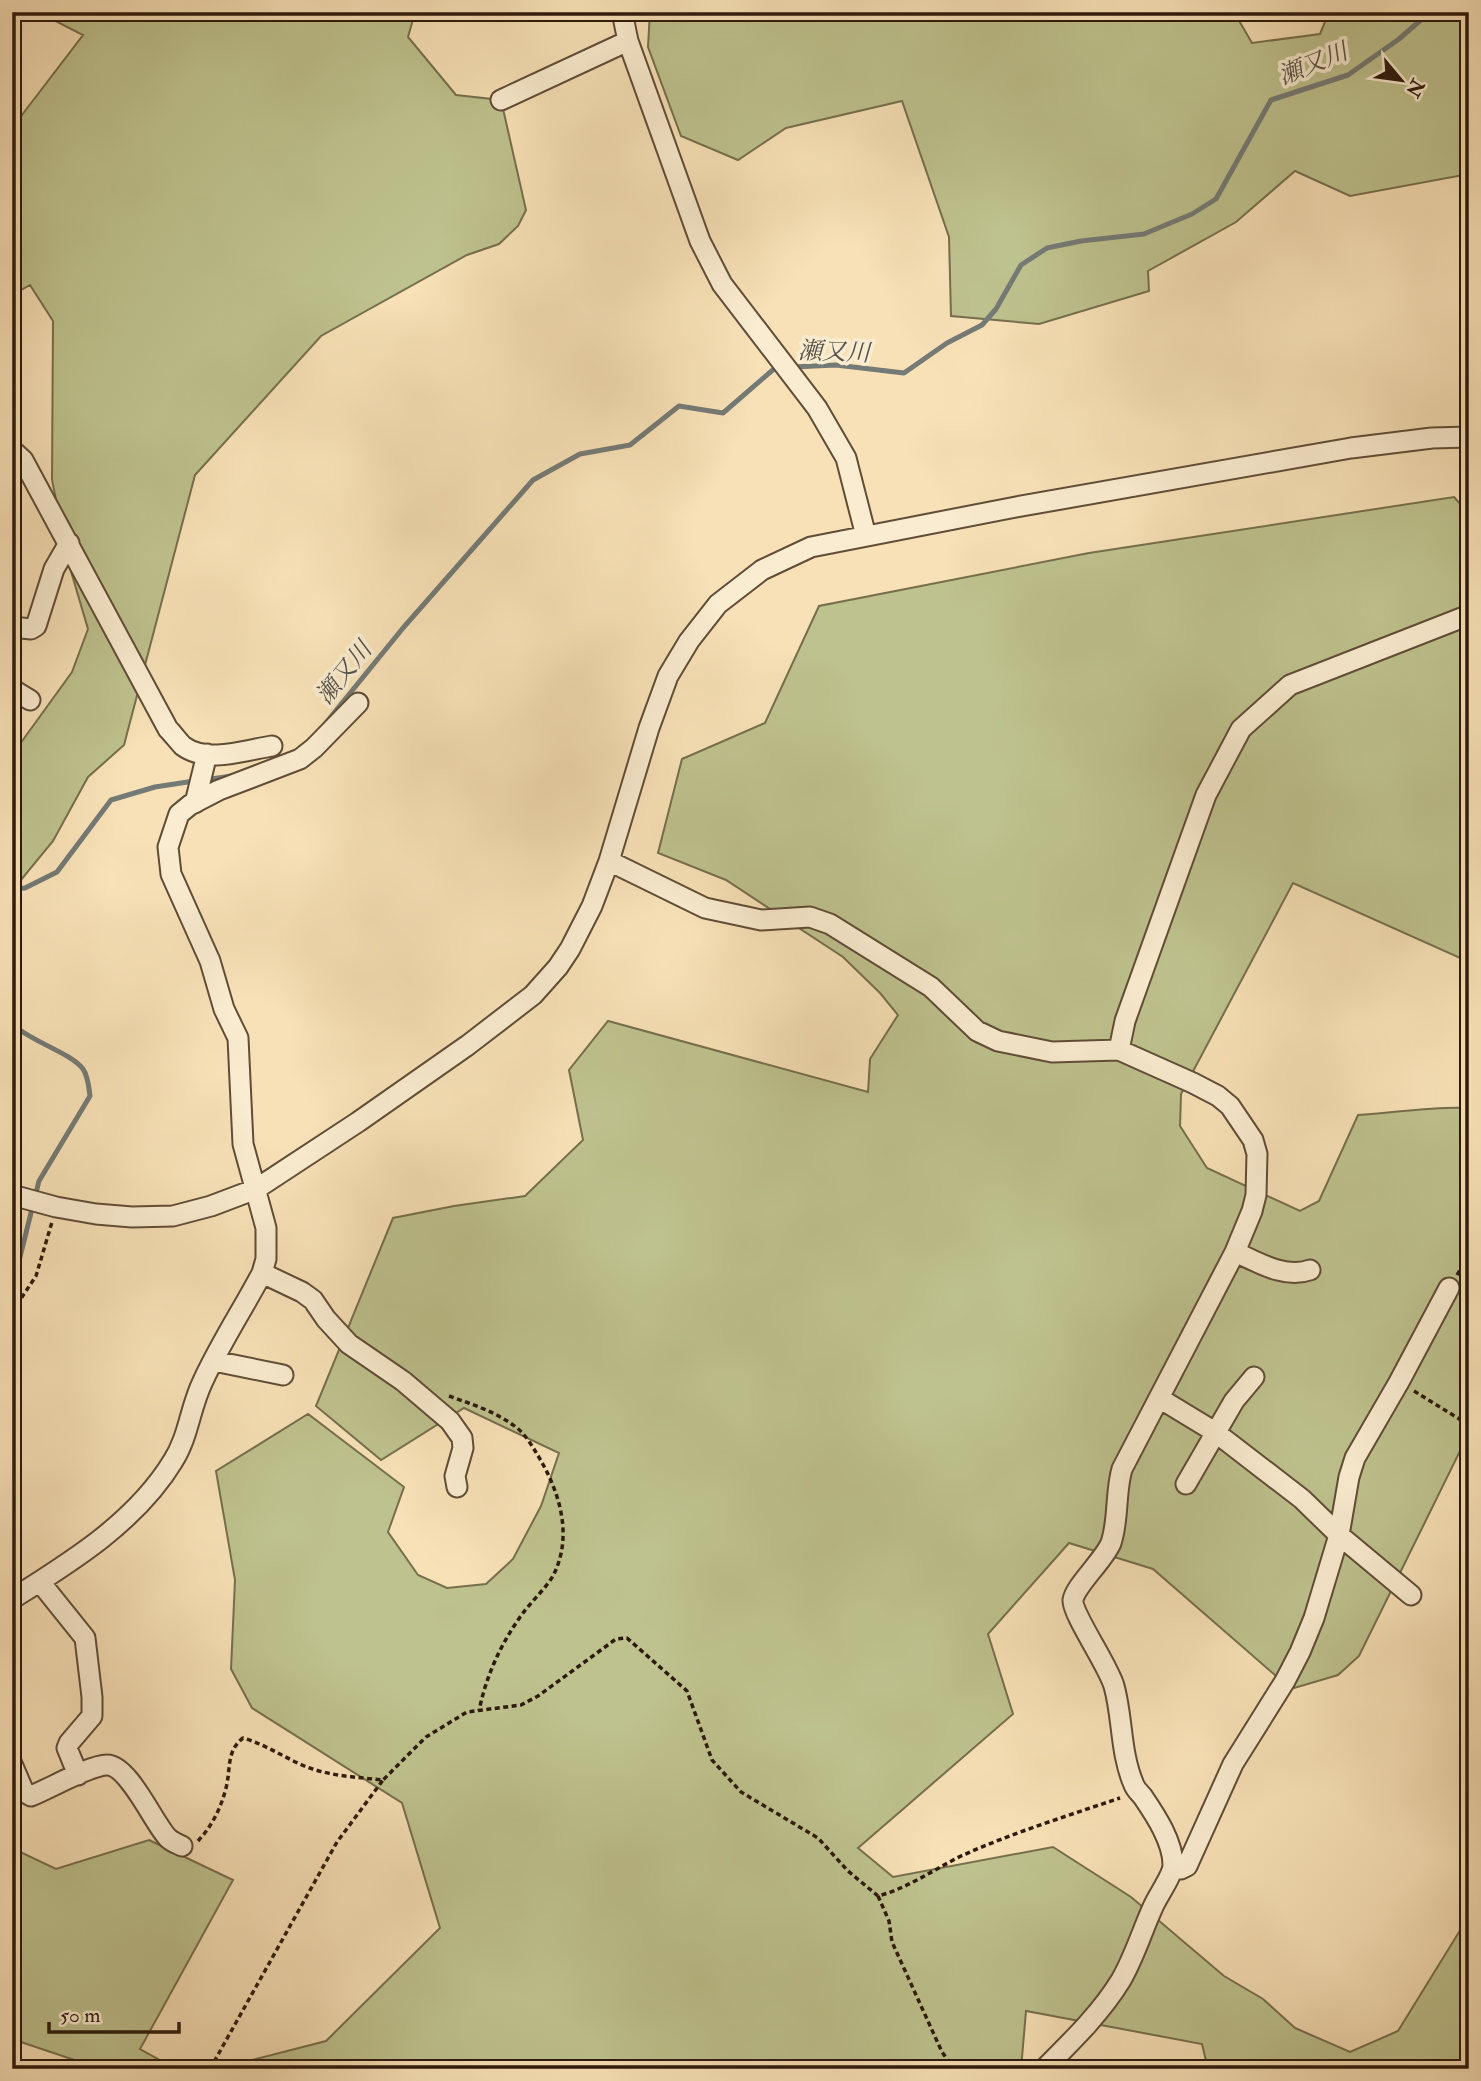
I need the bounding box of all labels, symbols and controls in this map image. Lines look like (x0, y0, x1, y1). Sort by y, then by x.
water label: 瀬又川 (1274, 35, 1355, 92)
north arrow (1366, 46, 1436, 116)
text: N (1400, 74, 1430, 102)
water label: 瀬又川 (797, 335, 874, 369)
water label: 瀬又川 (309, 633, 381, 711)
scale bar (49, 1990, 178, 2034)
text: 50 m (60, 2002, 101, 2029)

